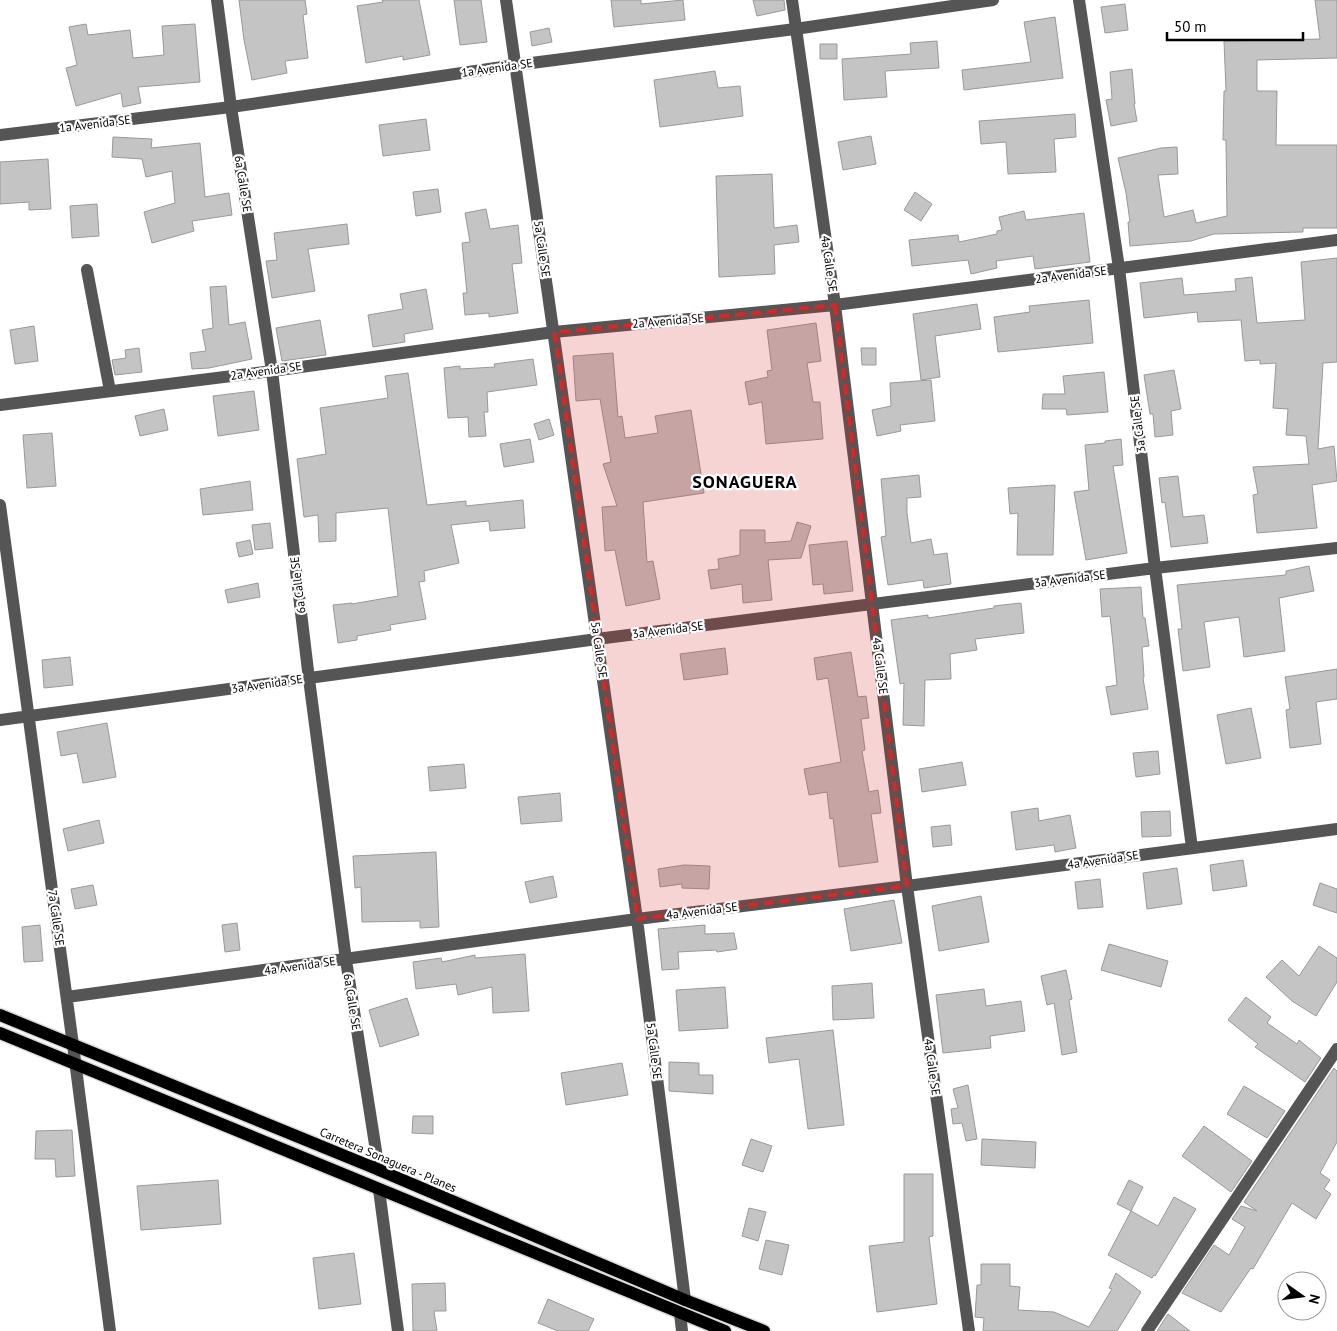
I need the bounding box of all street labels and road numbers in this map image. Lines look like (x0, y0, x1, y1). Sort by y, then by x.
street label: 1a Avenida SE (460, 55, 534, 80)
street label: 1a Avenida SE (58, 112, 132, 135)
street label: 6a Calle SE (232, 154, 255, 213)
street label: 5a Calle SE (531, 219, 554, 278)
street label: 4a Calle SE (818, 234, 841, 293)
street label: 2a Avenida SE (1034, 263, 1108, 286)
street label: 2a Avenida SE (632, 310, 704, 331)
street label: 2a Avenida SE (229, 358, 303, 383)
street label: 3a Calle SE (1127, 395, 1148, 453)
street label: 6a Calle SE (287, 556, 308, 614)
street label: 3a Avenida SE (1033, 567, 1107, 590)
street label: 3a Avenida SE (631, 618, 705, 641)
street label: 5a Calle SE (588, 620, 611, 679)
street label: 4a Calle SE (870, 637, 891, 695)
street label: 3a Avenida SE (230, 671, 304, 696)
street label: 4a Avenida SE (1066, 847, 1140, 872)
street label: 7a Calle SE (45, 889, 68, 947)
street label: 4a Avenida SE (665, 899, 739, 922)
street label: 4a Avenida SE (263, 953, 337, 978)
street label: 6a Calle SE (341, 972, 364, 1031)
street label: 5a Calle SE (644, 1022, 665, 1080)
street label: 4a Calle SE (921, 1037, 944, 1096)
street label: Carretera Sonaguera - Planes (318, 1124, 459, 1195)

